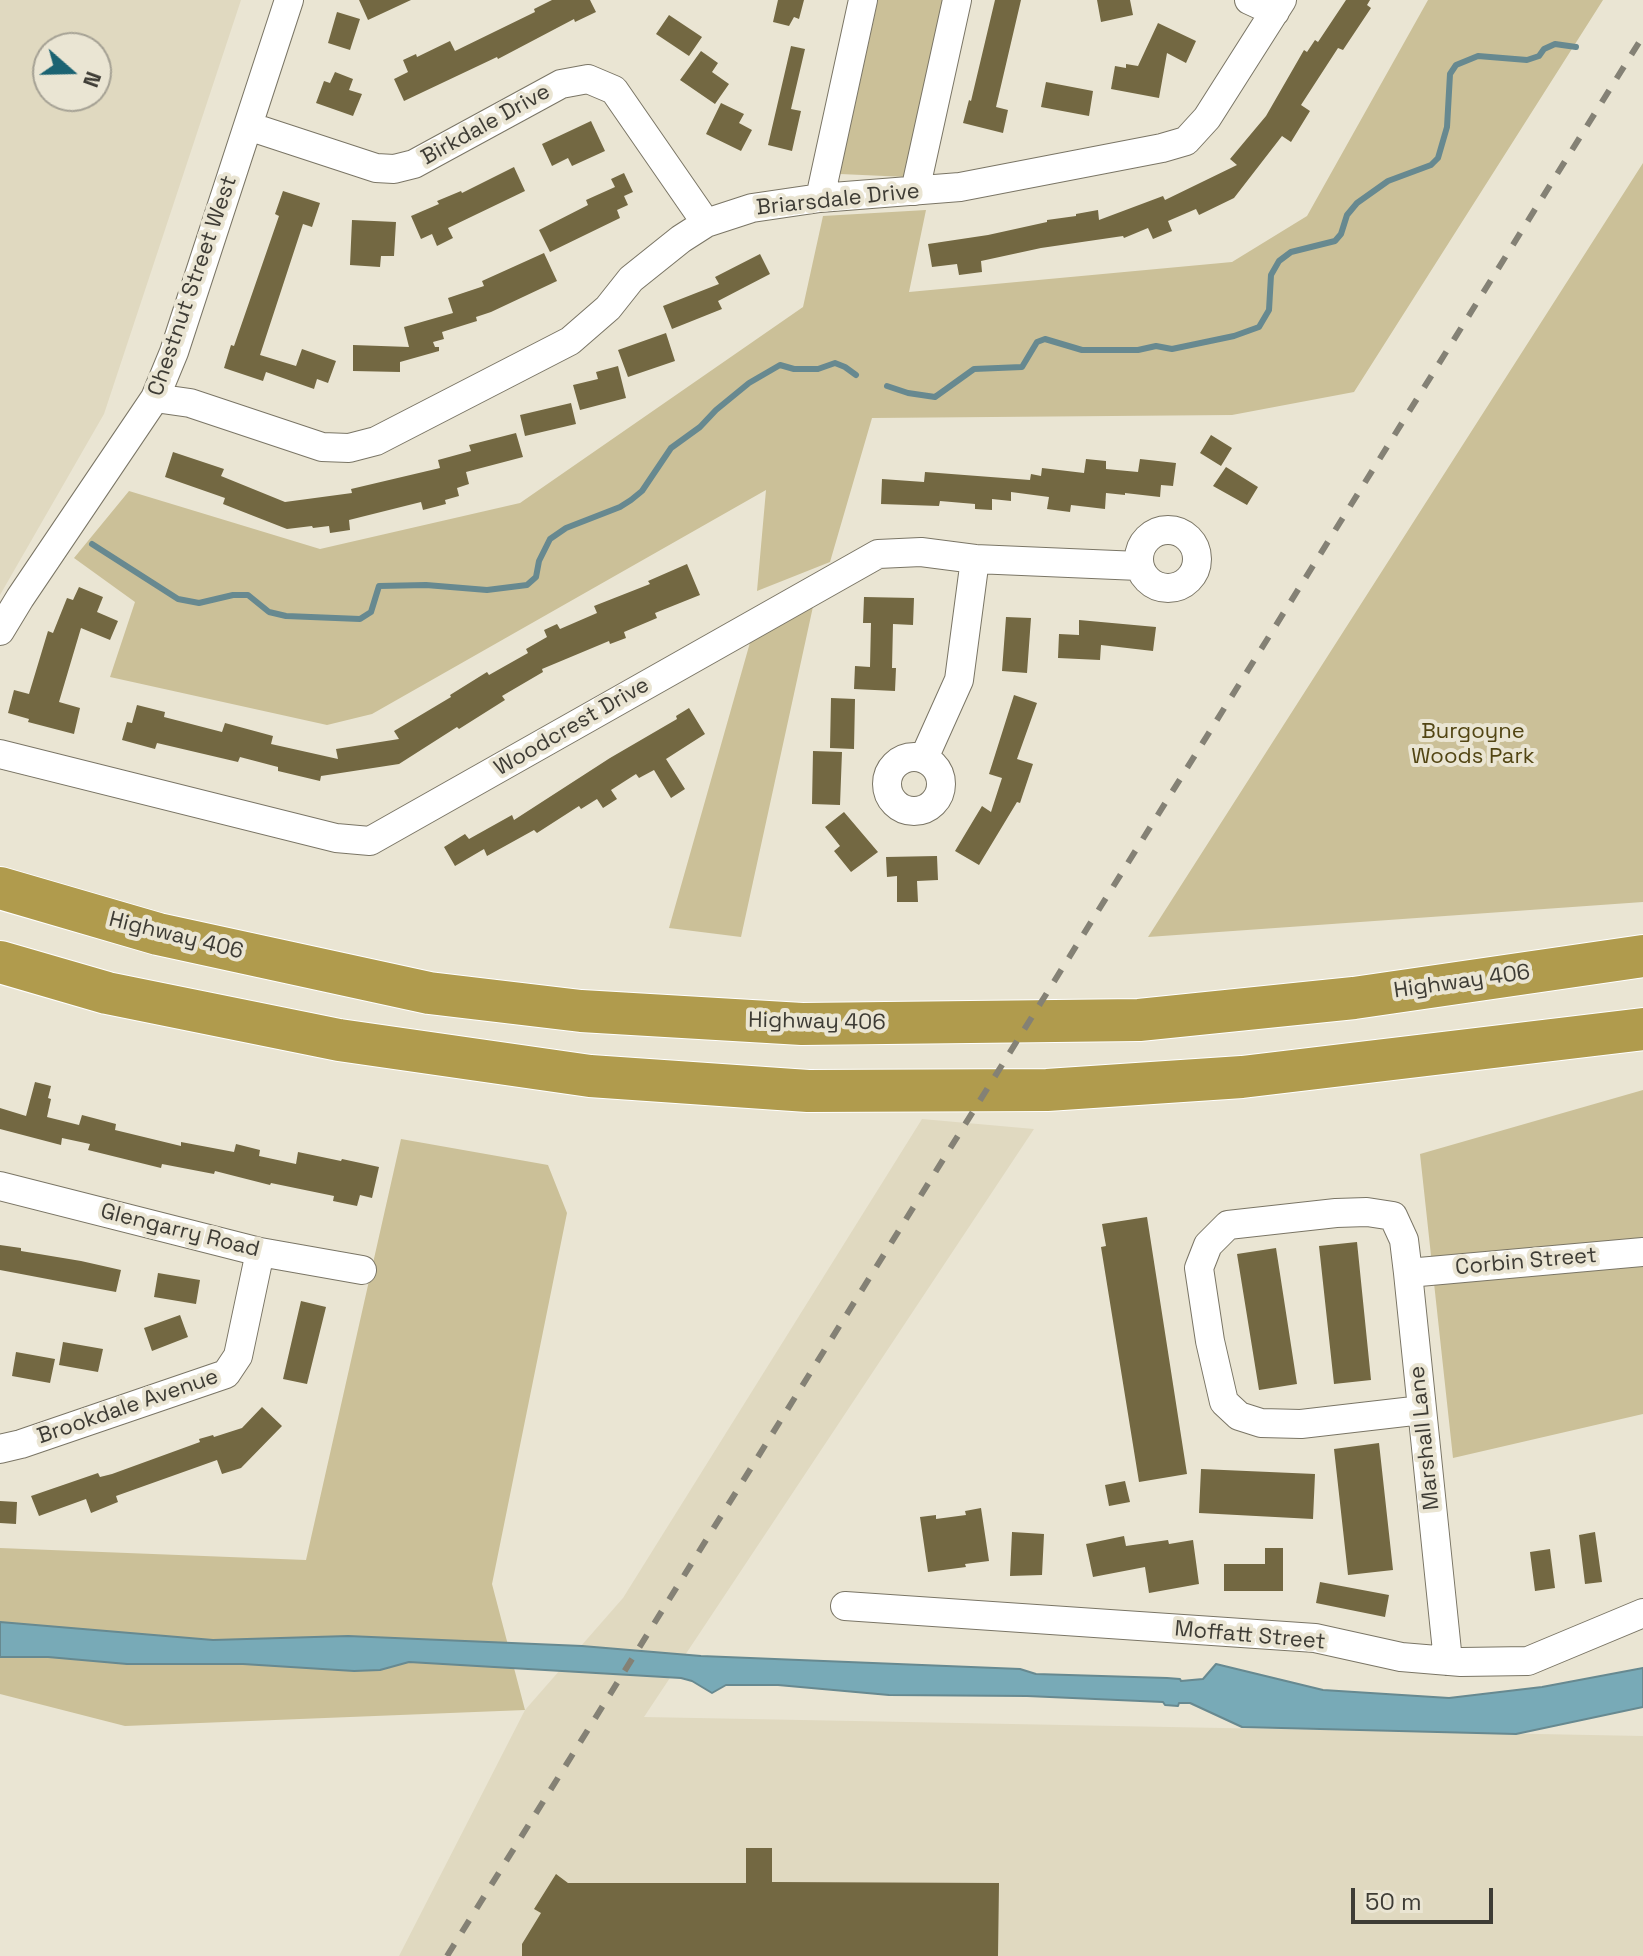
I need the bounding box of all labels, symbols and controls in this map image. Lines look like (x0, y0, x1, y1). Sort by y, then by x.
north arrow (32, 32, 112, 112)
text: N (77, 68, 108, 91)
street label: Birkdale Drive (417, 79, 555, 171)
street label: Chestnut Street West (143, 173, 243, 399)
street label: Briarsdale Drive (755, 178, 921, 222)
street label: Woodcrest Drive (490, 672, 654, 782)
park label: Burgoyne Woods Park (1411, 719, 1535, 770)
street label: Highway 406 (106, 907, 246, 965)
street label: Highway 406 (1392, 959, 1532, 1005)
street label: Highway 406 (748, 1008, 886, 1036)
street label: Glengarry Road (98, 1198, 262, 1264)
street label: Corbin Street (1454, 1243, 1598, 1281)
street label: Brookdale Avenue (34, 1364, 222, 1450)
street label: Marshall Lane (1404, 1364, 1446, 1512)
street label: Moffatt Street (1173, 1616, 1327, 1656)
scale bar (1355, 1872, 1497, 1922)
text: 50 m (1365, 1886, 1422, 1917)

